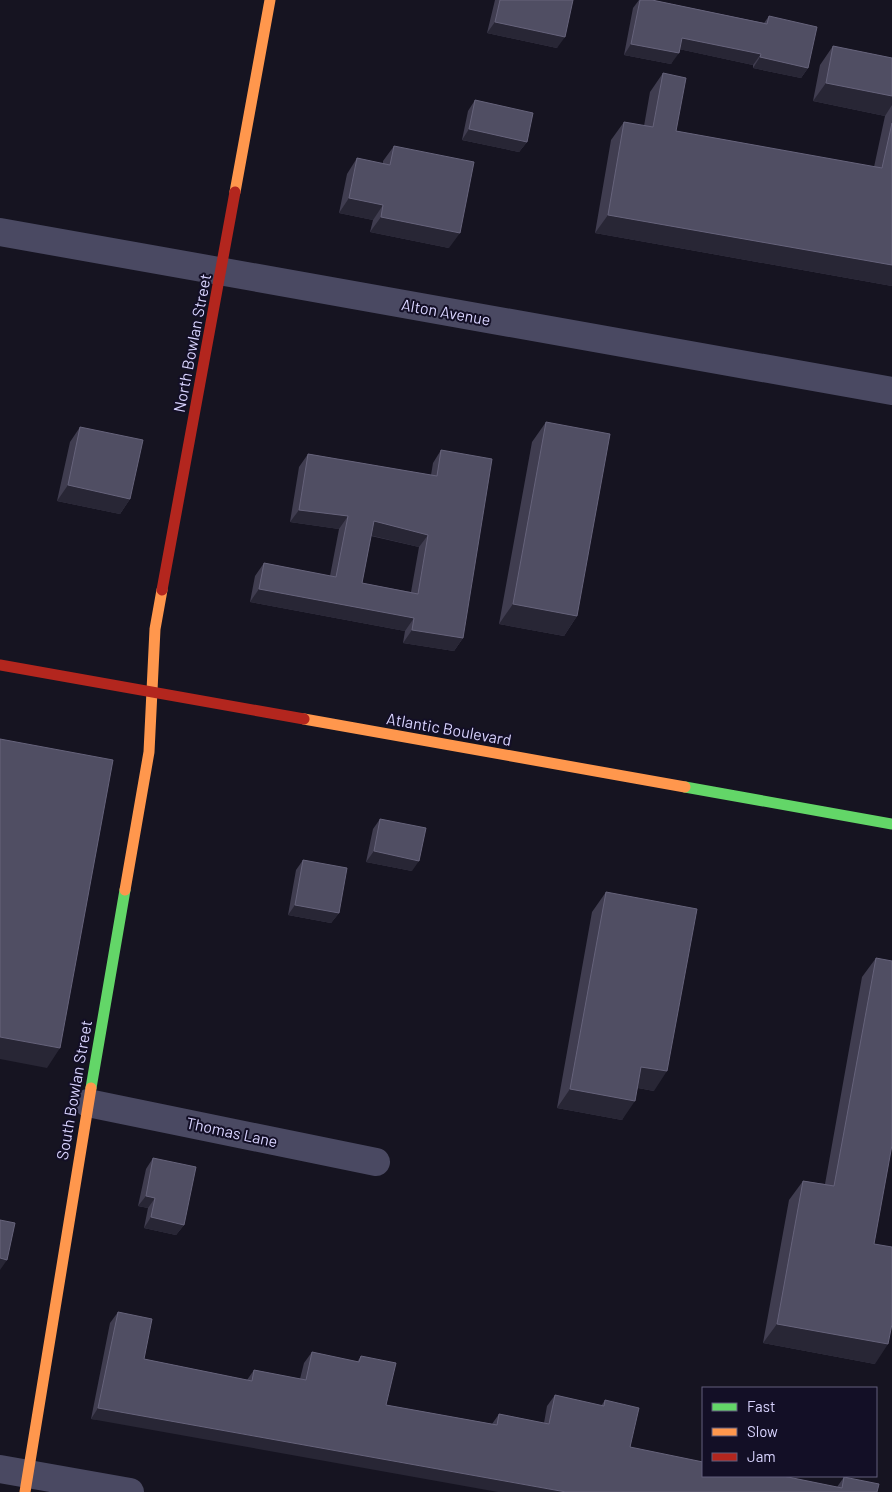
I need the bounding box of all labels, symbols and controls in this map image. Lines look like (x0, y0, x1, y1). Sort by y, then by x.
street label: North Bowlan Street (169, 272, 214, 414)
street label: Alton Avenue (400, 294, 492, 329)
street label: Atlantic Boulevard (385, 708, 513, 749)
street label: South Bowlan Street (52, 1019, 95, 1161)
street label: Thomas Lane (185, 1113, 280, 1150)
legend (702, 1387, 877, 1477)
text: Fast (747, 1397, 775, 1415)
text: Slow (747, 1422, 778, 1440)
text: Jam (747, 1447, 776, 1465)

